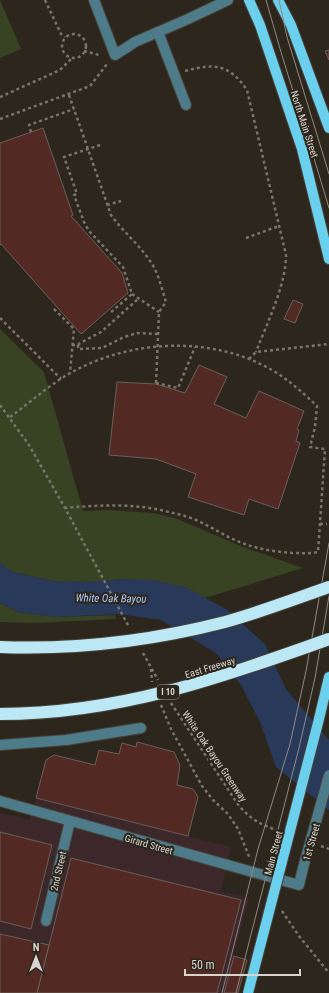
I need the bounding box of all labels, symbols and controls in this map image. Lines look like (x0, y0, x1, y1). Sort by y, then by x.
street label: North Main Street (289, 89, 321, 159)
water label: White Oak Bayou (75, 591, 147, 606)
street label: East Freeway (184, 655, 237, 680)
road number: I 10 (157, 685, 179, 699)
street label: White Oak Bayou Greenway (180, 709, 249, 804)
street label: 1st Street (301, 822, 322, 862)
street label: Main Street (262, 830, 285, 876)
street label: Girard Street (124, 832, 174, 857)
street label: 2nd Street (49, 850, 68, 892)
north arrow (16, 937, 56, 977)
text: N (33, 941, 40, 954)
scale bar (185, 951, 300, 977)
text: 50 m (191, 958, 215, 972)

